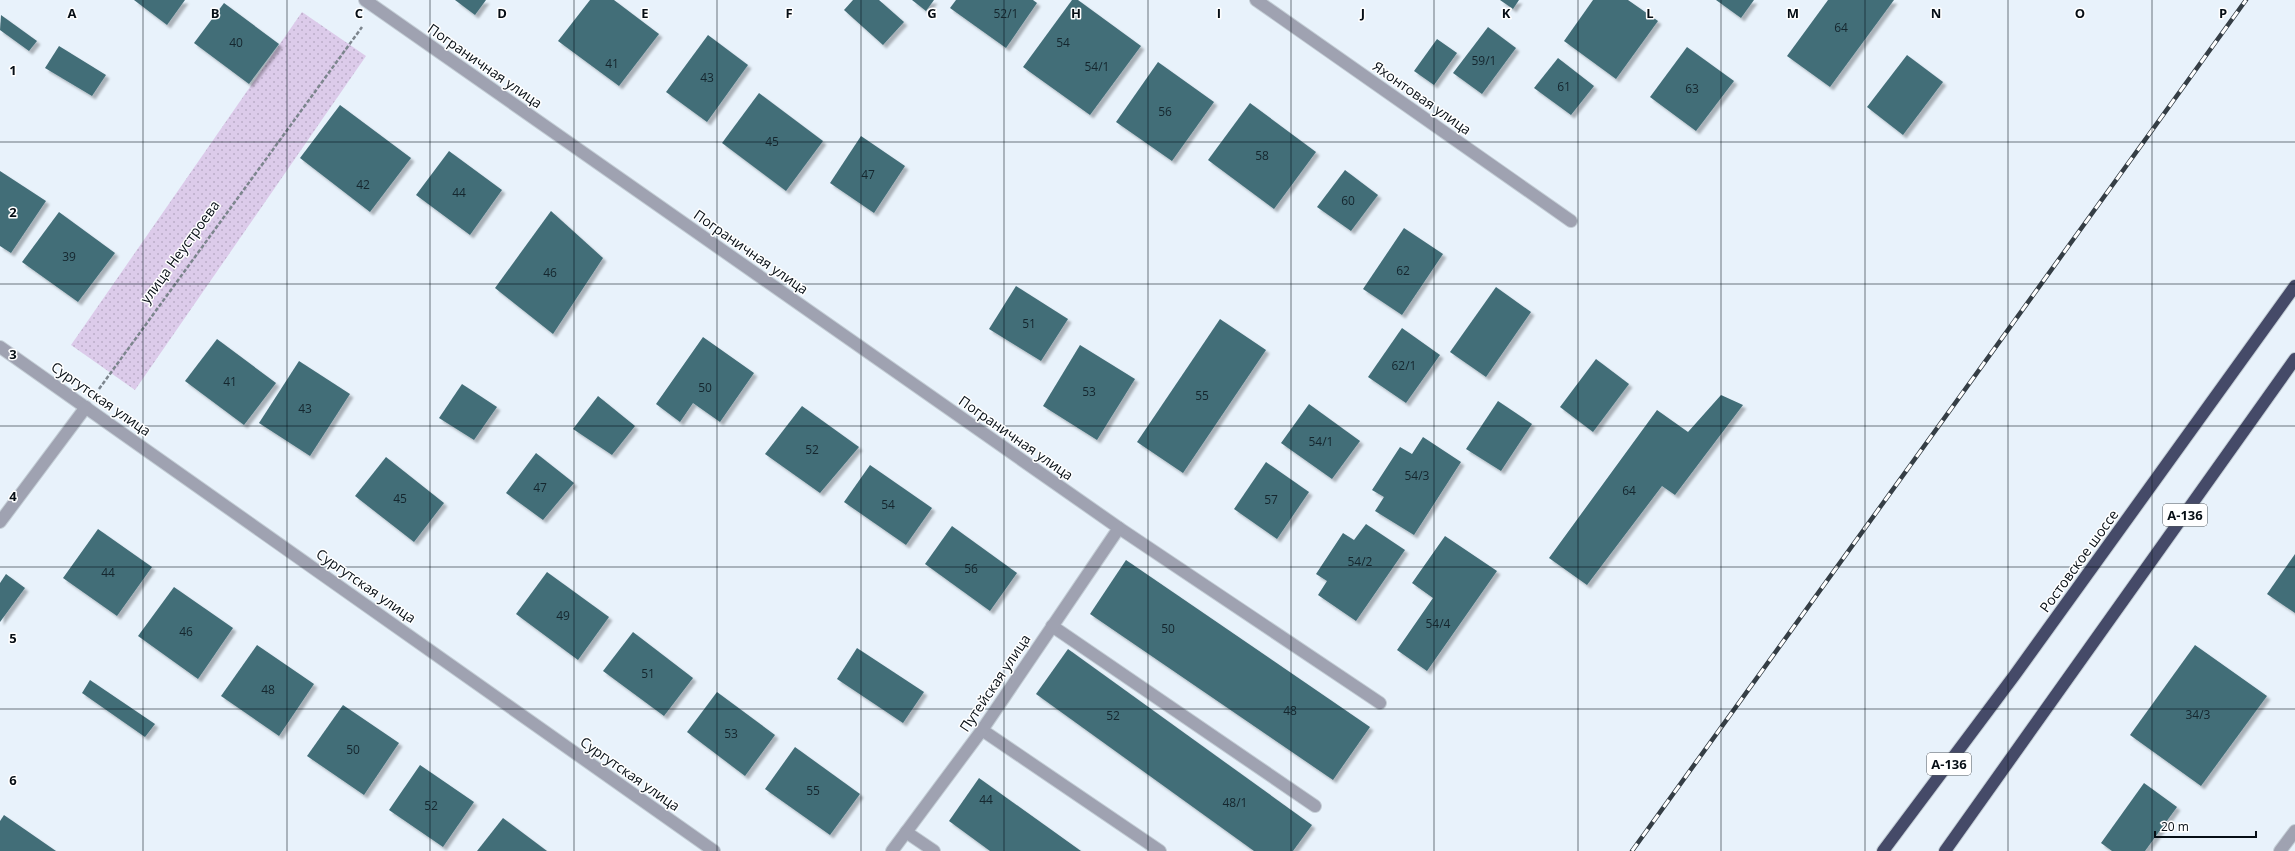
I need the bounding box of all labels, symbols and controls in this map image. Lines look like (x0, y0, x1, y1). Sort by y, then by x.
text: A (68, 4, 77, 22)
text: B (211, 4, 220, 22)
text: C (355, 4, 363, 22)
text: D (497, 4, 507, 22)
text: E (641, 4, 649, 22)
text: F (785, 4, 793, 22)
text: G (927, 4, 937, 22)
text: H (1071, 4, 1081, 22)
text: I (1217, 4, 1221, 22)
text: J (1360, 4, 1365, 22)
text: K (1502, 4, 1511, 22)
text: L (1646, 4, 1654, 22)
text: M (1787, 4, 1799, 22)
text: N (1931, 4, 1941, 22)
text: O (2075, 4, 2085, 22)
text: P (2219, 4, 2227, 22)
house number: 52/1 (994, 5, 1018, 22)
street label: Пограничная улица (424, 19, 546, 112)
house number: 64 (1834, 19, 1848, 36)
house number: 40 (229, 34, 243, 51)
house number: 54 (1056, 34, 1070, 51)
house number: 59/1 (1472, 52, 1496, 69)
house number: 41 (605, 55, 619, 72)
street label: Яхонтовая улица (1369, 56, 1475, 139)
house number: 54/1 (1085, 58, 1109, 75)
text: 1 (9, 61, 17, 79)
house number: 43 (700, 69, 714, 86)
house number: 61 (1557, 78, 1571, 95)
house number: 63 (1685, 80, 1699, 97)
house number: 56 (1158, 103, 1172, 120)
house number: 45 (765, 133, 779, 150)
house number: 58 (1255, 147, 1269, 164)
house number: 47 (861, 166, 875, 183)
house number: 42 (356, 176, 370, 193)
house number: 44 (452, 184, 466, 201)
house number: 60 (1341, 192, 1355, 209)
street label: улица Неустроева (136, 196, 224, 307)
text: 2 (9, 203, 17, 221)
street label: Пограничная улица (690, 205, 812, 298)
house number: 39 (62, 248, 76, 265)
house number: 62 (1396, 262, 1410, 279)
house number: 46 (543, 264, 557, 281)
house number: 51 (1022, 315, 1036, 332)
text: 3 (9, 345, 17, 363)
street label: Сургутская улица (48, 357, 155, 440)
house number: 62/1 (1392, 357, 1416, 374)
house number: 41 (223, 373, 237, 390)
house number: 50 (698, 379, 712, 396)
house number: 53 (1082, 383, 1096, 400)
house number: 55 (1195, 387, 1209, 404)
street label: Пограничная улица (955, 391, 1077, 484)
house number: 43 (298, 400, 312, 417)
house number: 54/1 (1309, 433, 1333, 450)
house number: 52 (805, 441, 819, 458)
house number: 54/3 (1405, 467, 1430, 484)
house number: 47 (533, 479, 547, 496)
house number: 64 (1622, 482, 1636, 499)
text: 4 (9, 487, 17, 505)
house number: 45 (393, 490, 407, 507)
house number: 57 (1264, 491, 1278, 508)
house number: 54 (881, 496, 895, 513)
road number: А-136 (2163, 504, 2207, 526)
street label: Ростовское шоссе (2035, 505, 2122, 616)
street label: Сургутская улица (313, 544, 420, 627)
house number: 54/2 (1348, 553, 1373, 570)
house number: 56 (964, 560, 978, 577)
house number: 44 (101, 564, 115, 581)
house number: 49 (556, 607, 570, 624)
house number: 54/4 (1426, 615, 1451, 632)
house number: 50 (1161, 620, 1175, 637)
house number: 46 (179, 623, 193, 640)
text: 5 (9, 629, 17, 647)
street label: Путейская улица (955, 630, 1034, 735)
house number: 51 (641, 665, 655, 682)
house number: 48 (261, 681, 275, 698)
house number: 48 (1283, 702, 1297, 719)
house number: 34/3 (2186, 706, 2211, 723)
house number: 52 (1106, 707, 1120, 724)
house number: 53 (724, 725, 738, 742)
street label: Сургутская улица (577, 732, 684, 815)
house number: 50 (346, 741, 360, 758)
road number: А-136 (1927, 753, 1971, 775)
text: 6 (9, 771, 17, 789)
house number: 55 (806, 782, 820, 799)
house number: 44 (979, 791, 993, 808)
house number: 48/1 (1223, 794, 1247, 811)
house number: 52 (424, 797, 438, 814)
scale bar (2155, 813, 2256, 839)
text: 20 m (2161, 818, 2189, 835)

